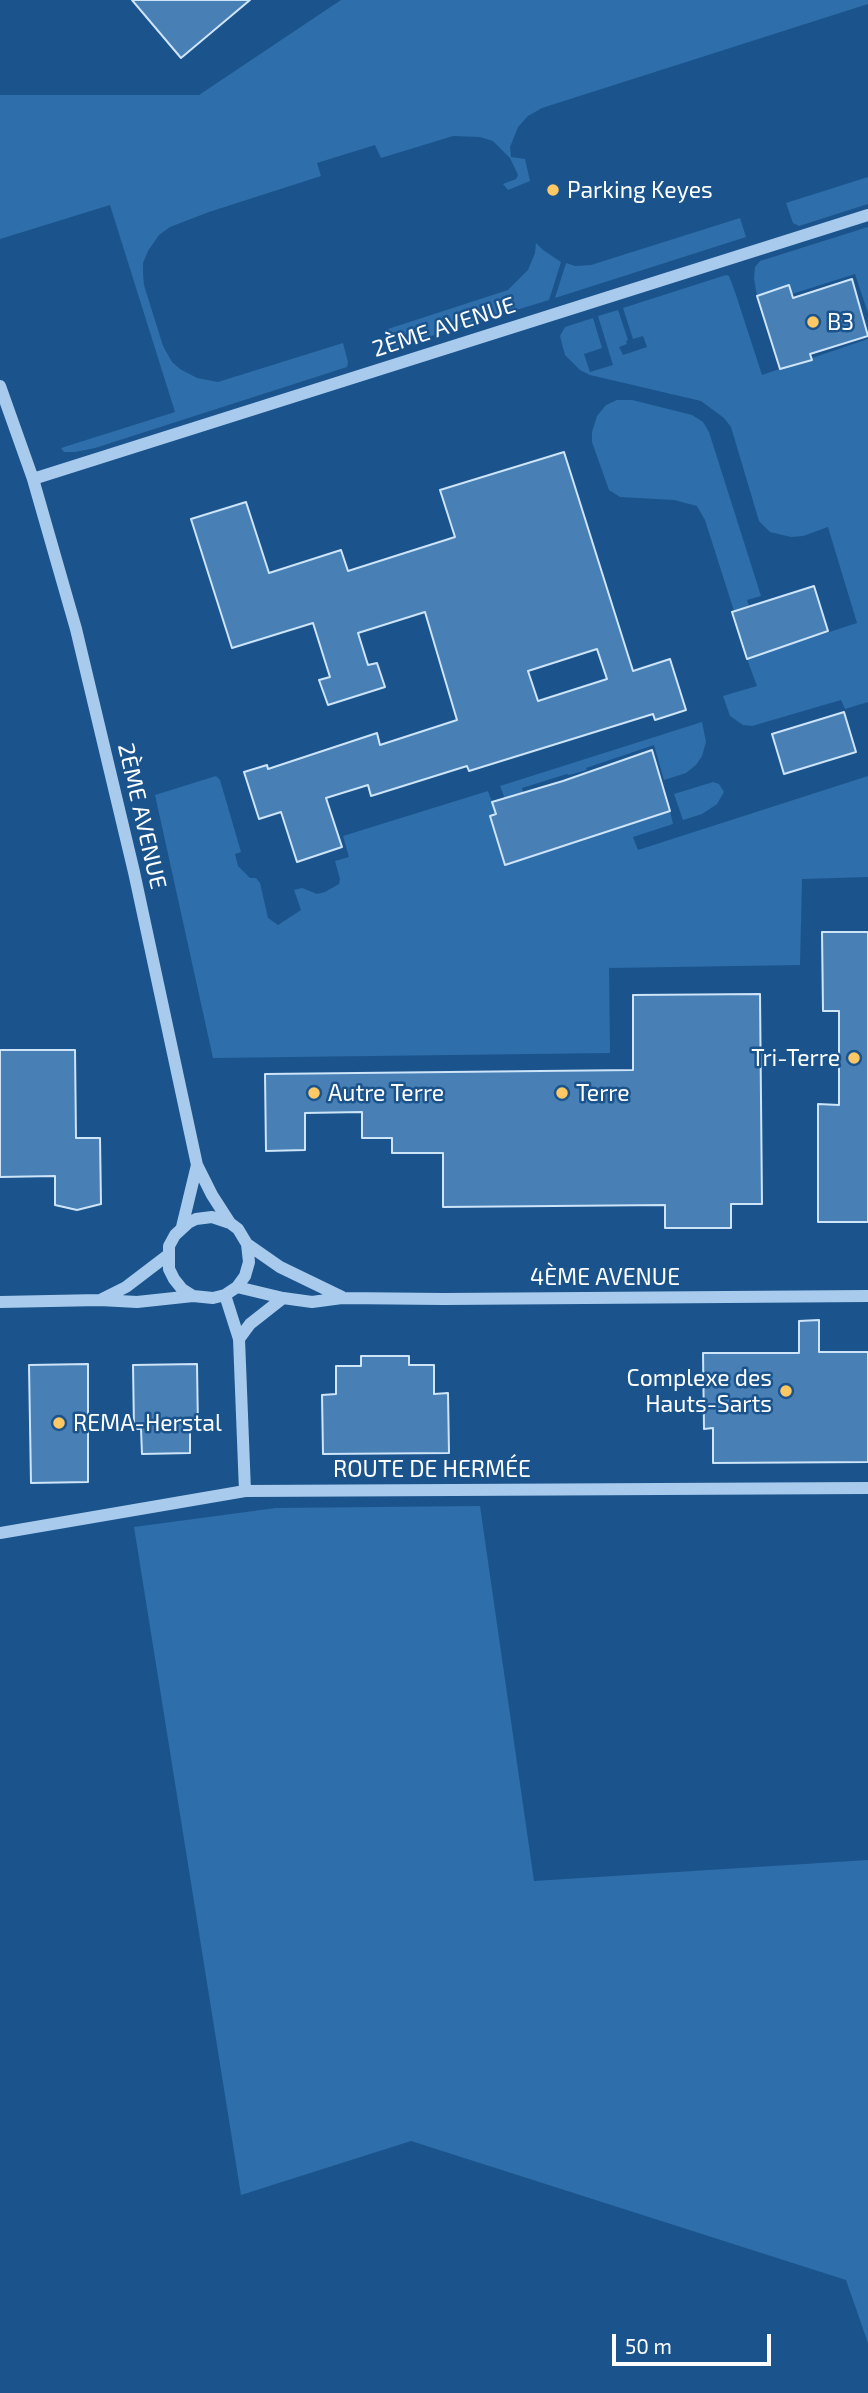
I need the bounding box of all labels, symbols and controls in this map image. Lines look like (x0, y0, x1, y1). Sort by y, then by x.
place label: Parking Keyes (567, 176, 713, 204)
marker: Parking Keyes (545, 182, 561, 198)
street label: 2ÈME AVENUE (369, 291, 519, 363)
place label: B3 (827, 308, 854, 336)
marker: B3 (805, 314, 821, 330)
street label: 2ÈME AVENUE (112, 740, 172, 892)
place label: Tri-Terre (751, 1044, 840, 1072)
marker: Tri-Terre (846, 1050, 862, 1066)
place label: Autre Terre (328, 1079, 444, 1107)
place label: Terre (576, 1079, 630, 1107)
marker: Autre Terre (306, 1085, 322, 1101)
marker: Terre (554, 1085, 570, 1101)
street label: 4ÈME AVENUE (530, 1263, 680, 1291)
place label: Complexe des Hauts-Sarts (627, 1364, 772, 1418)
marker: Complexe des Hauts-Sarts (778, 1383, 794, 1399)
place label: REMA-Herstal (73, 1409, 222, 1437)
marker: REMA-Herstal (51, 1415, 67, 1431)
street label: ROUTE DE HERMÉE (333, 1455, 531, 1483)
scale bar (616, 2320, 775, 2364)
text: 50 m (625, 2333, 672, 2358)

